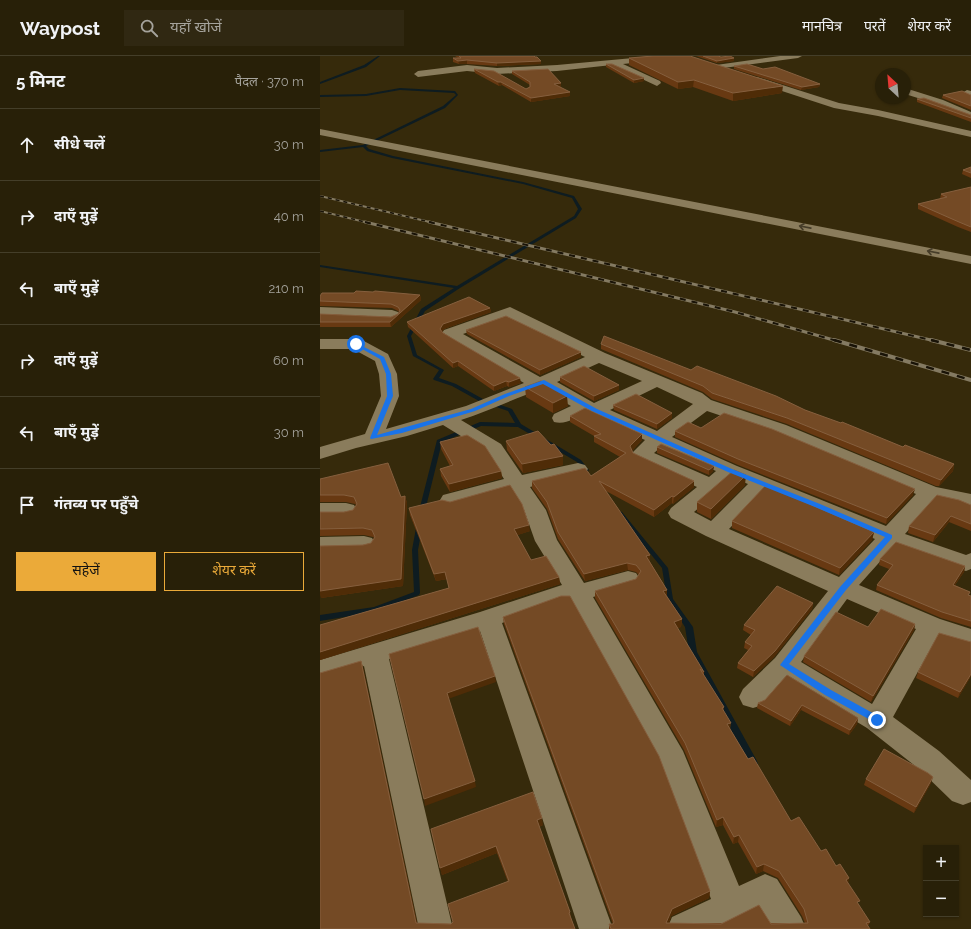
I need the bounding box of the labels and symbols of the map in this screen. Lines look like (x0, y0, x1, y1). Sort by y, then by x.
north arrow (875, 68, 911, 104)
one-way arrow (799, 223, 812, 231)
one-way arrow (927, 248, 940, 256)
route start (347, 335, 365, 353)
route end (868, 711, 886, 729)

